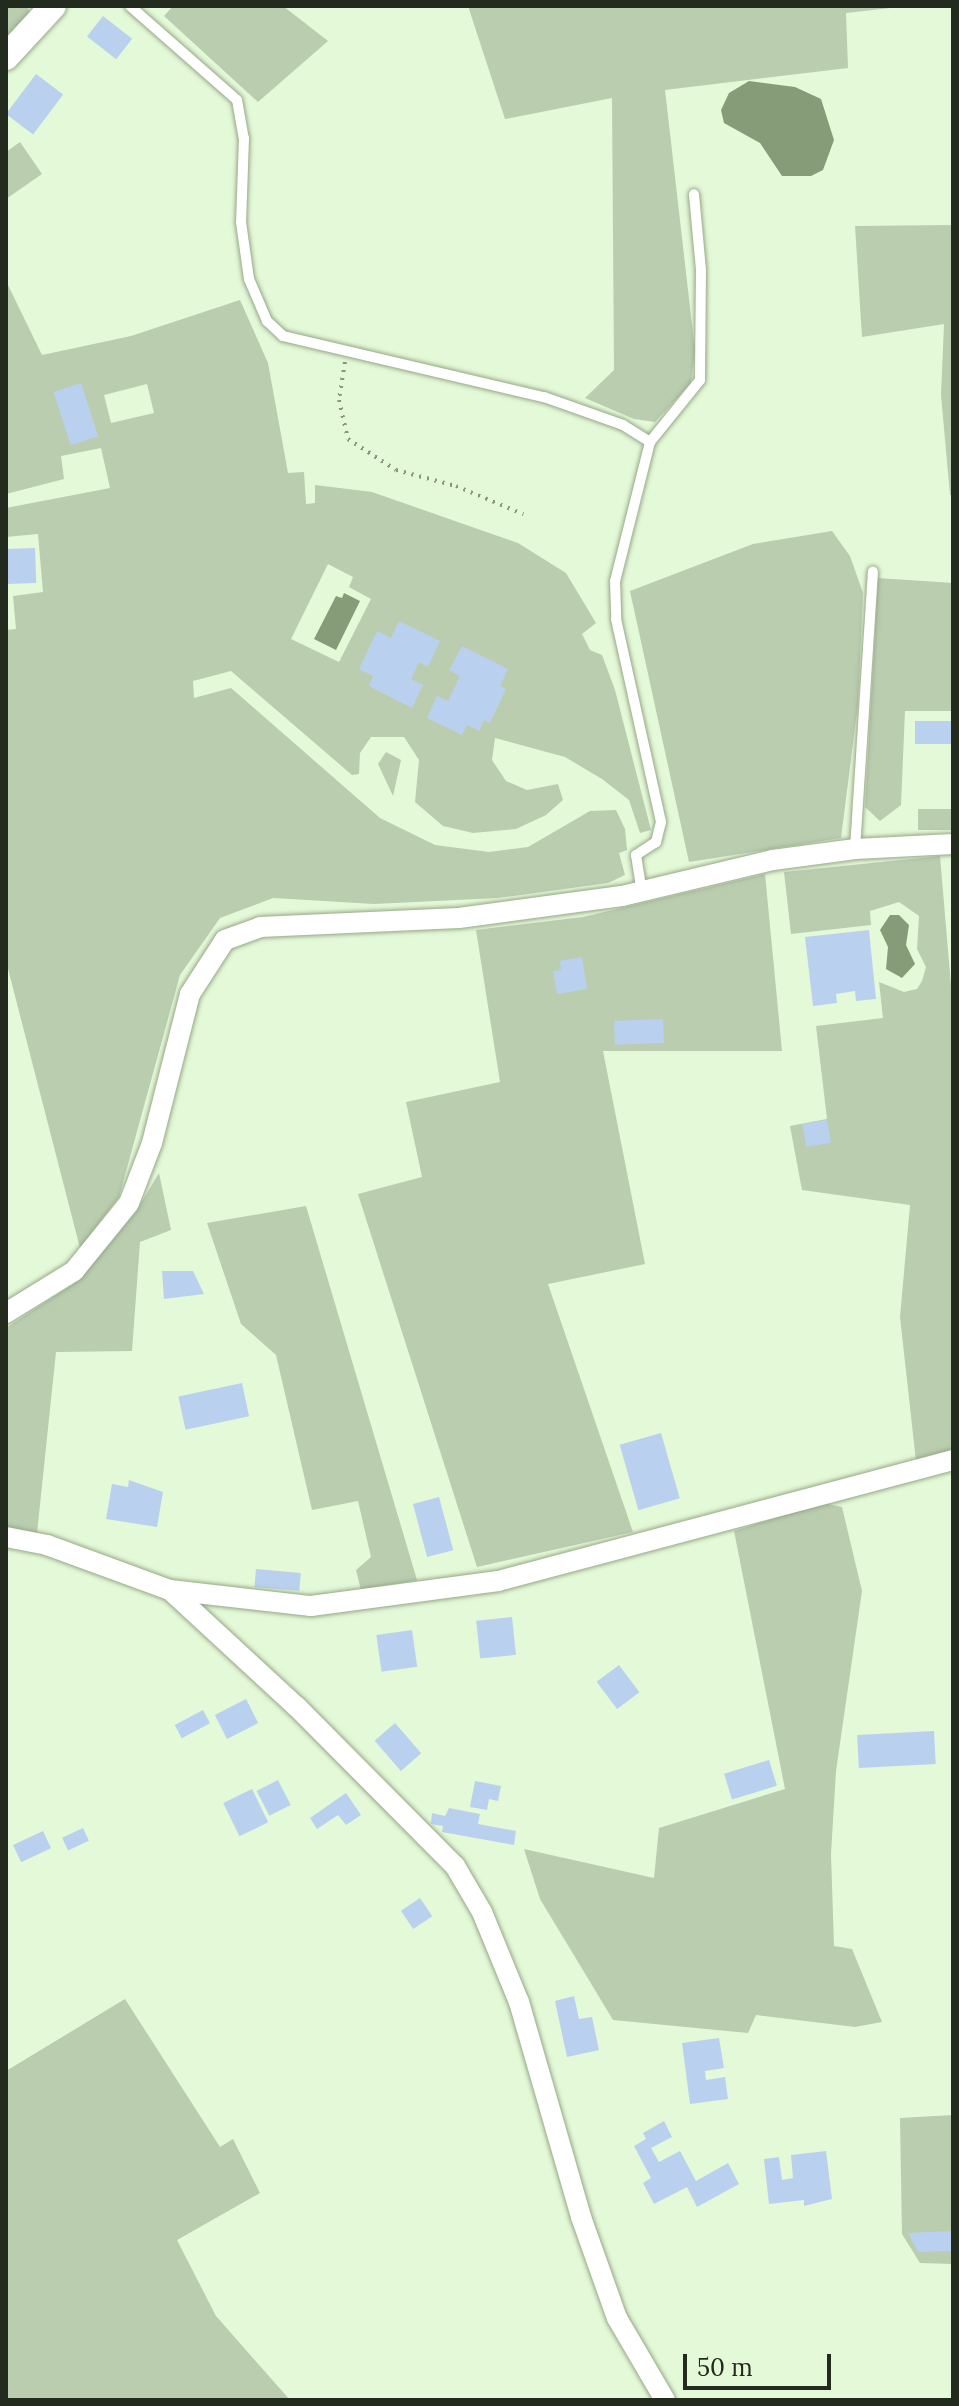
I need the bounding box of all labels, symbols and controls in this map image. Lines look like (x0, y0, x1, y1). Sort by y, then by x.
scale bar (687, 2338, 835, 2388)
text: 50 m (697, 2352, 753, 2383)

